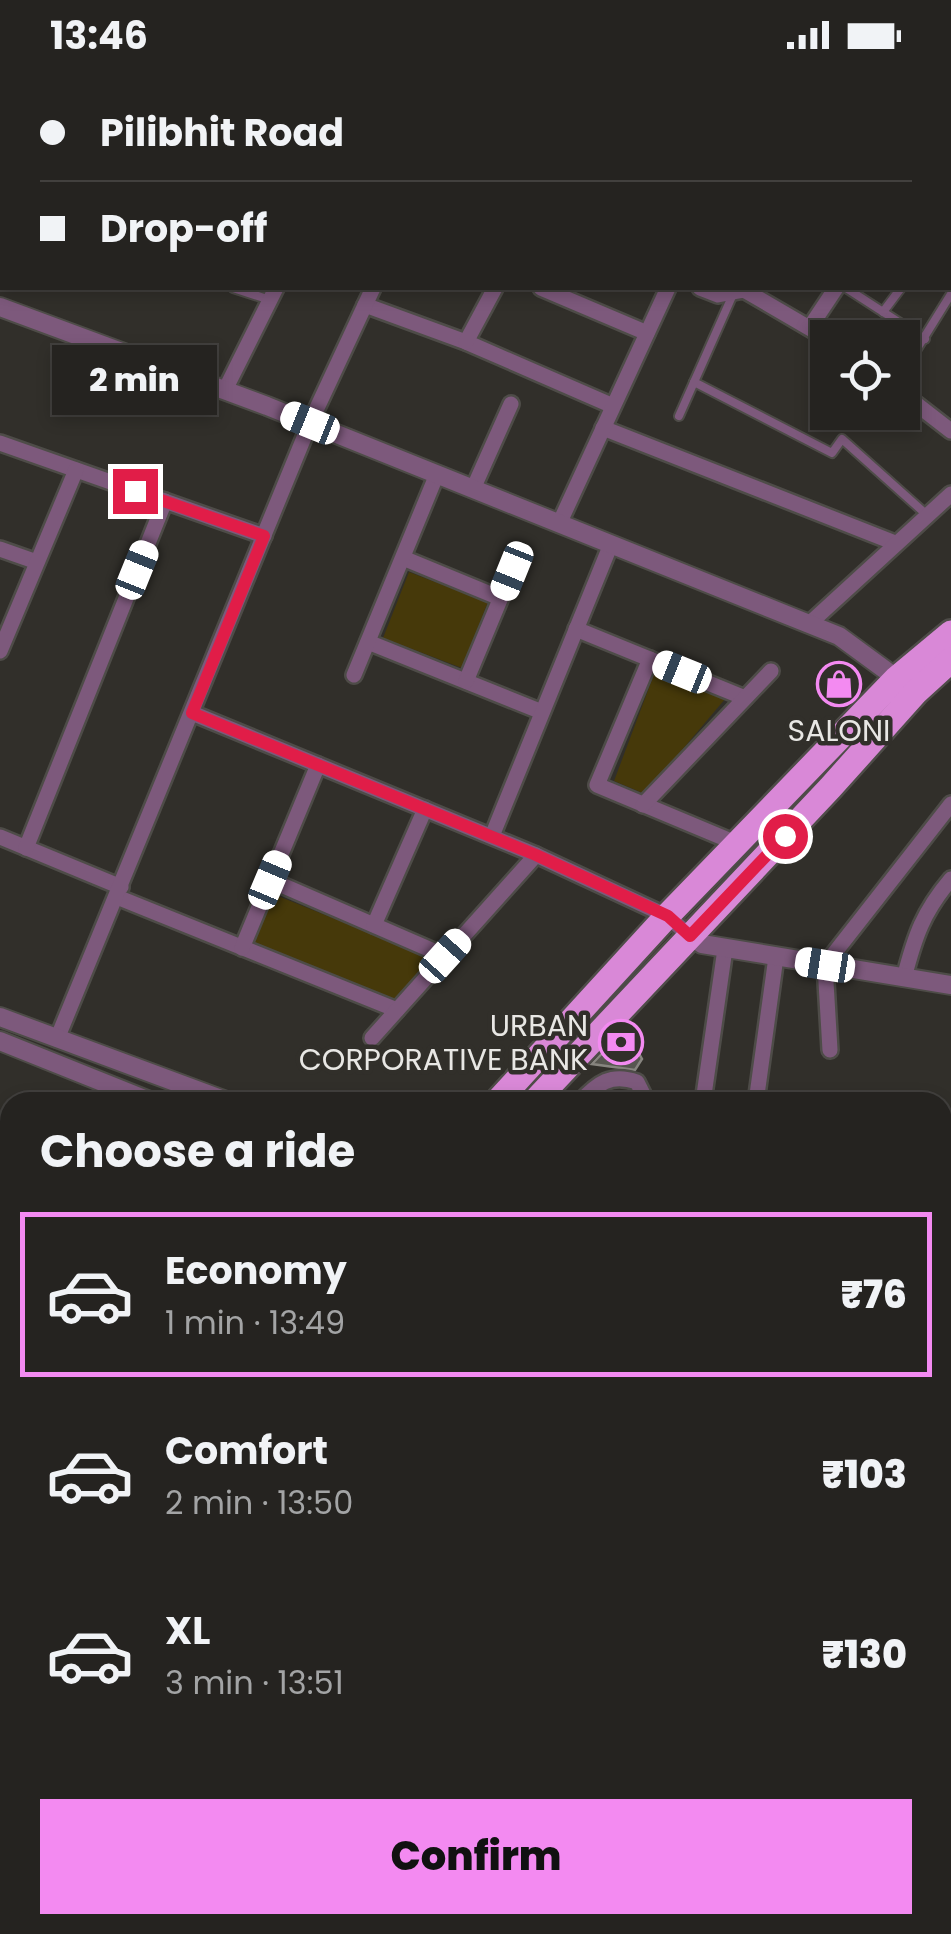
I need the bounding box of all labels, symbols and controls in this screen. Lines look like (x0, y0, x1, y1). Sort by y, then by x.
text: 13:46 (50, 9, 148, 62)
text: Pilibhit Road (100, 106, 344, 159)
text: Drop-off (100, 202, 268, 255)
map controls (810, 320, 920, 430)
button: locate (810, 320, 920, 430)
callout: 2 min (52, 346, 218, 416)
text: 2 min (89, 357, 180, 402)
car (277, 398, 343, 448)
route end (113, 469, 158, 514)
car (112, 537, 162, 603)
car (487, 538, 537, 604)
car (649, 647, 715, 697)
shop icon: SALONI (816, 661, 862, 707)
place label: SALONI (788, 709, 890, 752)
route start (763, 814, 808, 859)
car (244, 847, 296, 913)
car (414, 924, 476, 988)
car (793, 945, 857, 985)
place label: URBAN CORPORATIVE BANK (299, 1004, 588, 1081)
bank icon: URBAN CORPORATIVE BANK (598, 1019, 644, 1065)
text: Choose a ride (40, 1120, 355, 1183)
text: Economy (165, 1244, 347, 1297)
icon: car (45, 1250, 135, 1340)
text: ₹76 (841, 1268, 907, 1321)
text: 1 min · 13:49 (165, 1300, 345, 1345)
text: Comfort (165, 1424, 328, 1477)
icon: car (45, 1430, 135, 1520)
text: ₹103 (822, 1448, 907, 1501)
text: 2 min · 13:50 (165, 1480, 353, 1525)
text: XL (165, 1604, 210, 1657)
icon: car (45, 1610, 135, 1700)
text: ₹130 (822, 1628, 907, 1681)
text: 3 min · 13:51 (165, 1660, 344, 1705)
button: Confirm (40, 1799, 912, 1914)

